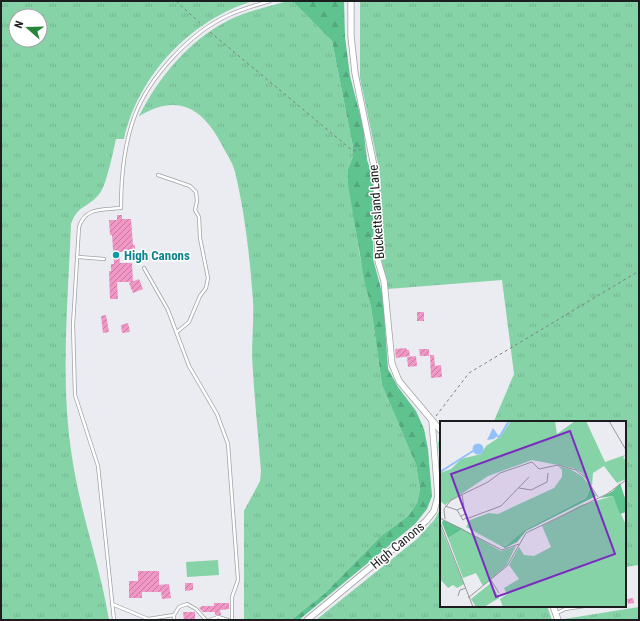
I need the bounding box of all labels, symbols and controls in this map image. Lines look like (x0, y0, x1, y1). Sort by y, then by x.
north arrow (8, 8, 48, 48)
text: N (12, 19, 26, 30)
street label: Buckettsland Lane (366, 164, 387, 260)
place label: High Canons (124, 248, 190, 263)
marker: High Canons (111, 250, 121, 260)
inset map (440, 421, 626, 607)
street label: High Canons (367, 519, 427, 572)

